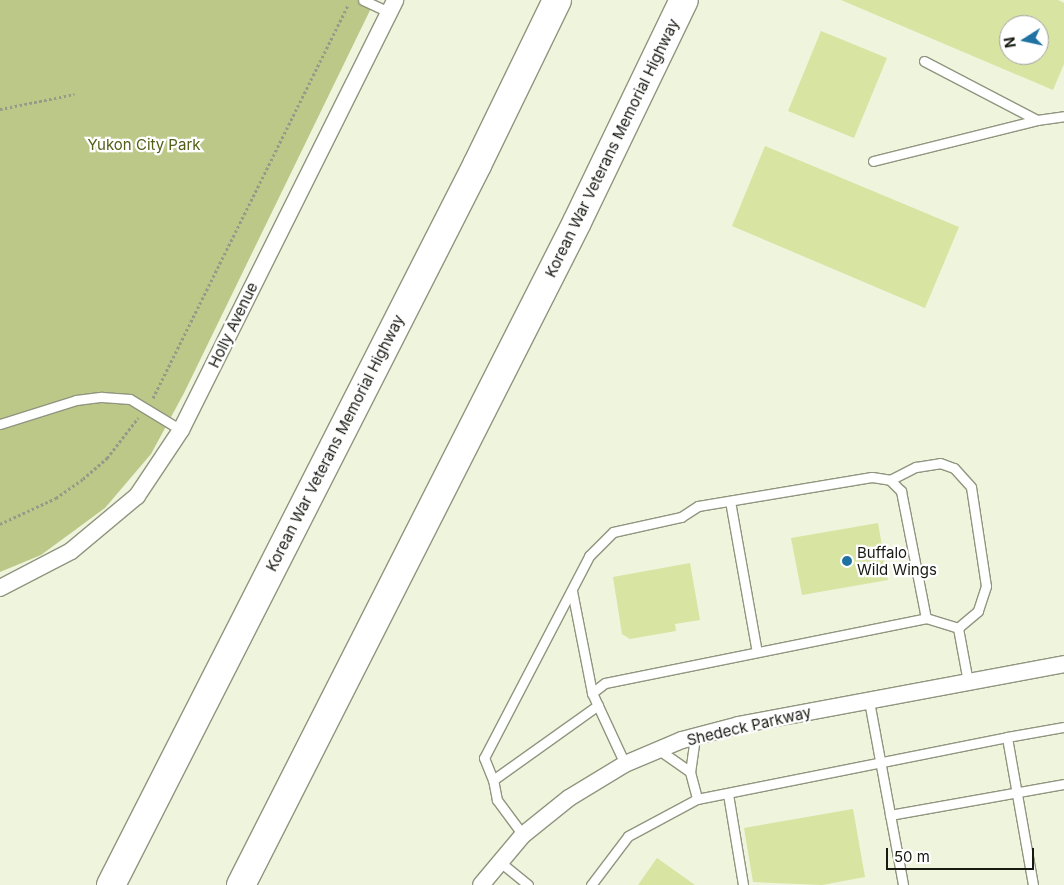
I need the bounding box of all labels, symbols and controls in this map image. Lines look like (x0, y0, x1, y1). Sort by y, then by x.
north arrow (999, 15, 1049, 65)
street label: Korean War Veterans Memorial Highway (541, 16, 683, 280)
text: N (1000, 36, 1019, 49)
park label: Yukon City Park (88, 136, 200, 154)
street label: Holly Avenue (205, 279, 261, 371)
street label: Korean War Veterans Memorial Highway (262, 312, 408, 574)
place label: Buffalo Wild Wings (857, 543, 937, 578)
marker: Buffalo Wild Wings (841, 555, 853, 567)
street label: Shedeck Parkway (685, 703, 813, 749)
scale bar (889, 838, 1036, 870)
text: 50 m (894, 847, 930, 866)

